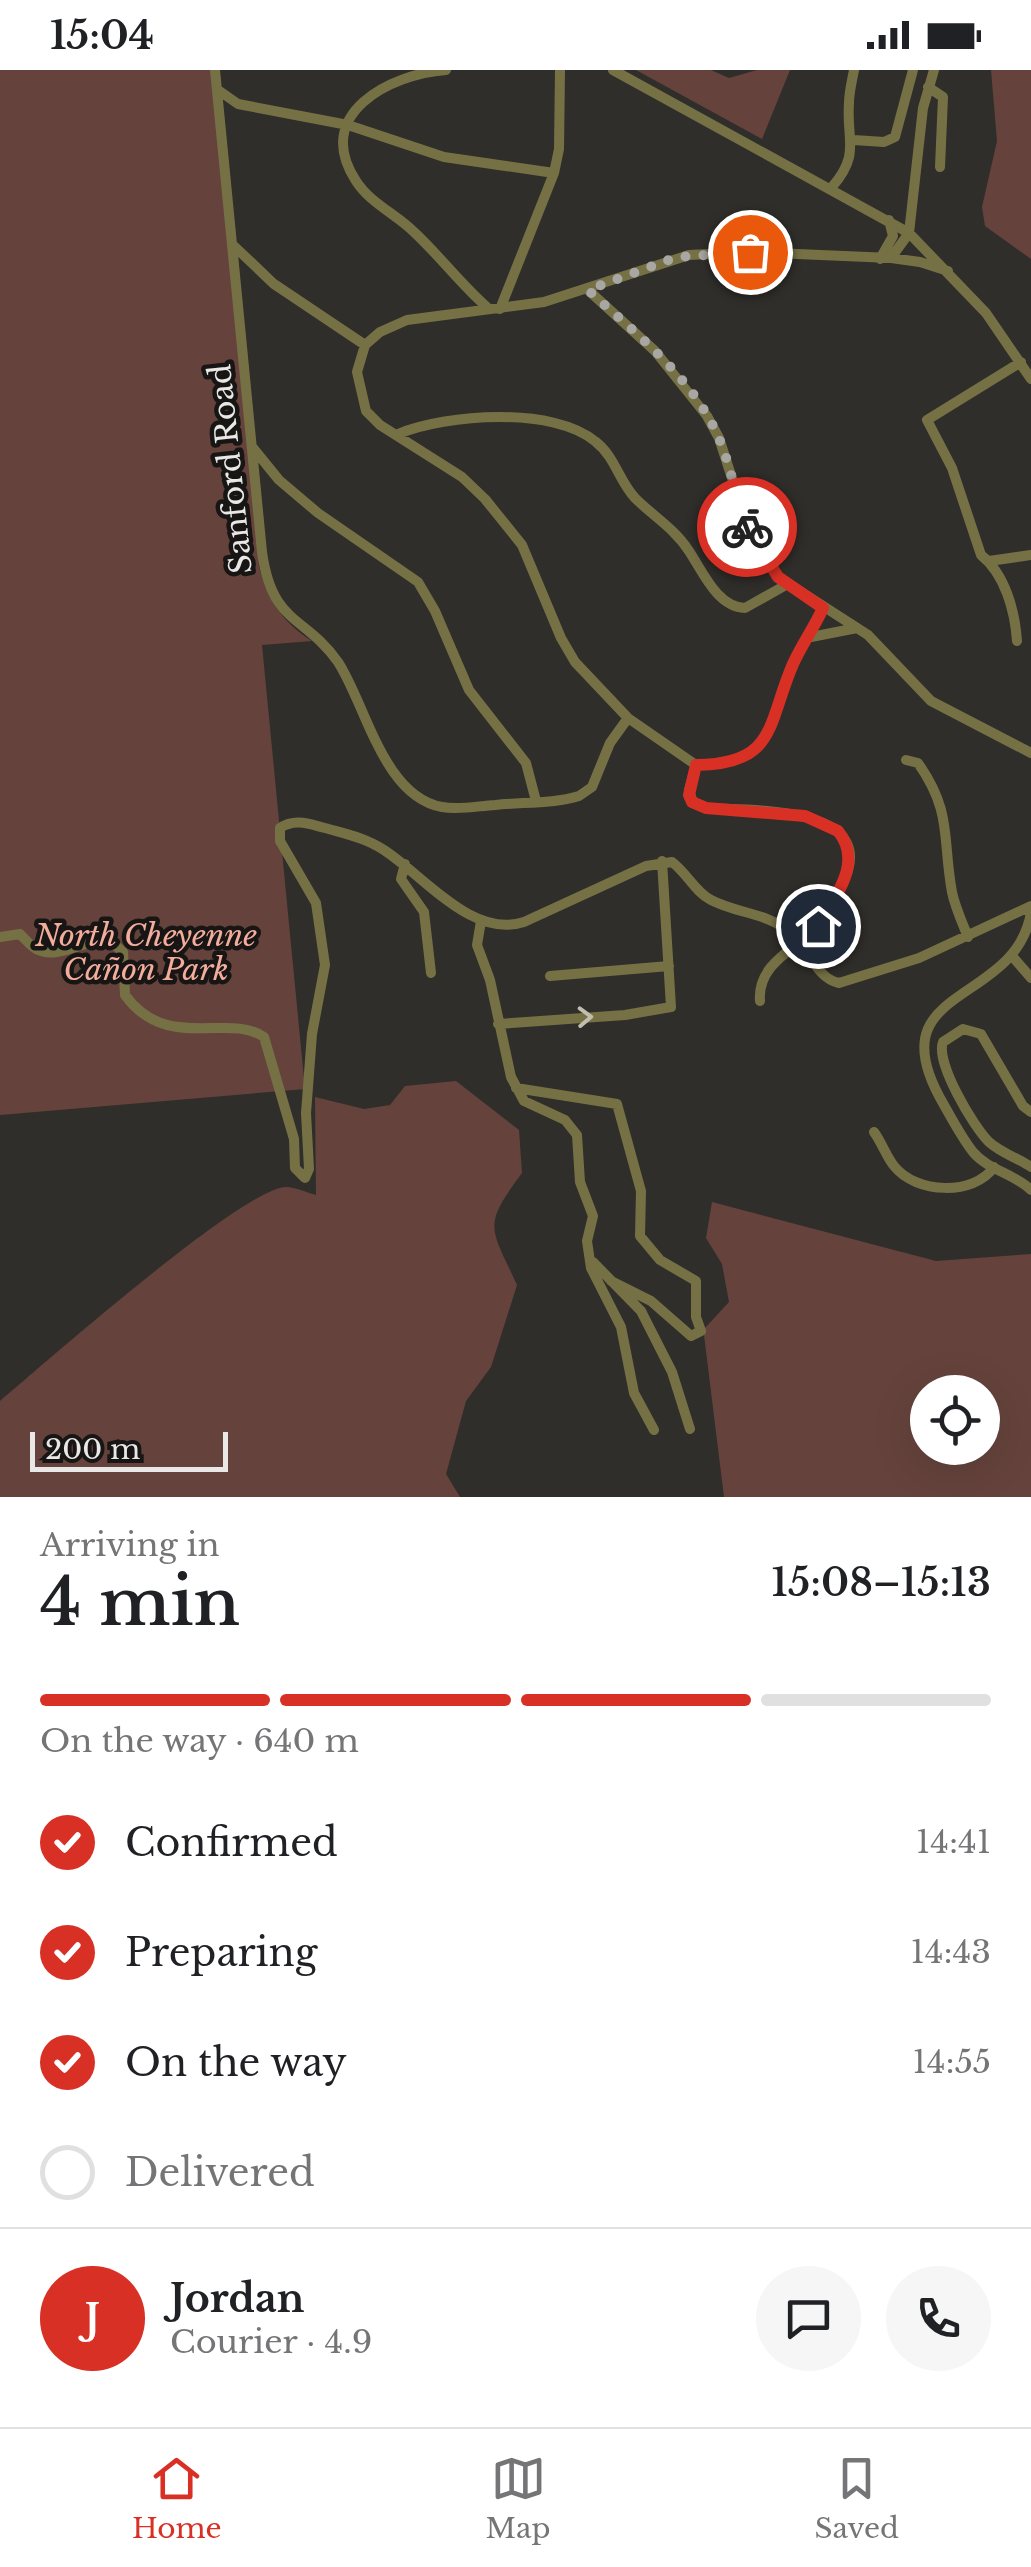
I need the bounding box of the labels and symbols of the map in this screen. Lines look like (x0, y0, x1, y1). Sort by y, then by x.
pin (708, 210, 793, 295)
street label: Sanford Road (201, 362, 260, 576)
courier (697, 477, 797, 577)
pin (776, 884, 861, 969)
park label: North Cheyenne Cañon Park (34, 917, 257, 988)
one-way arrow (577, 1007, 593, 1028)
scale bar (30, 1427, 228, 1472)

